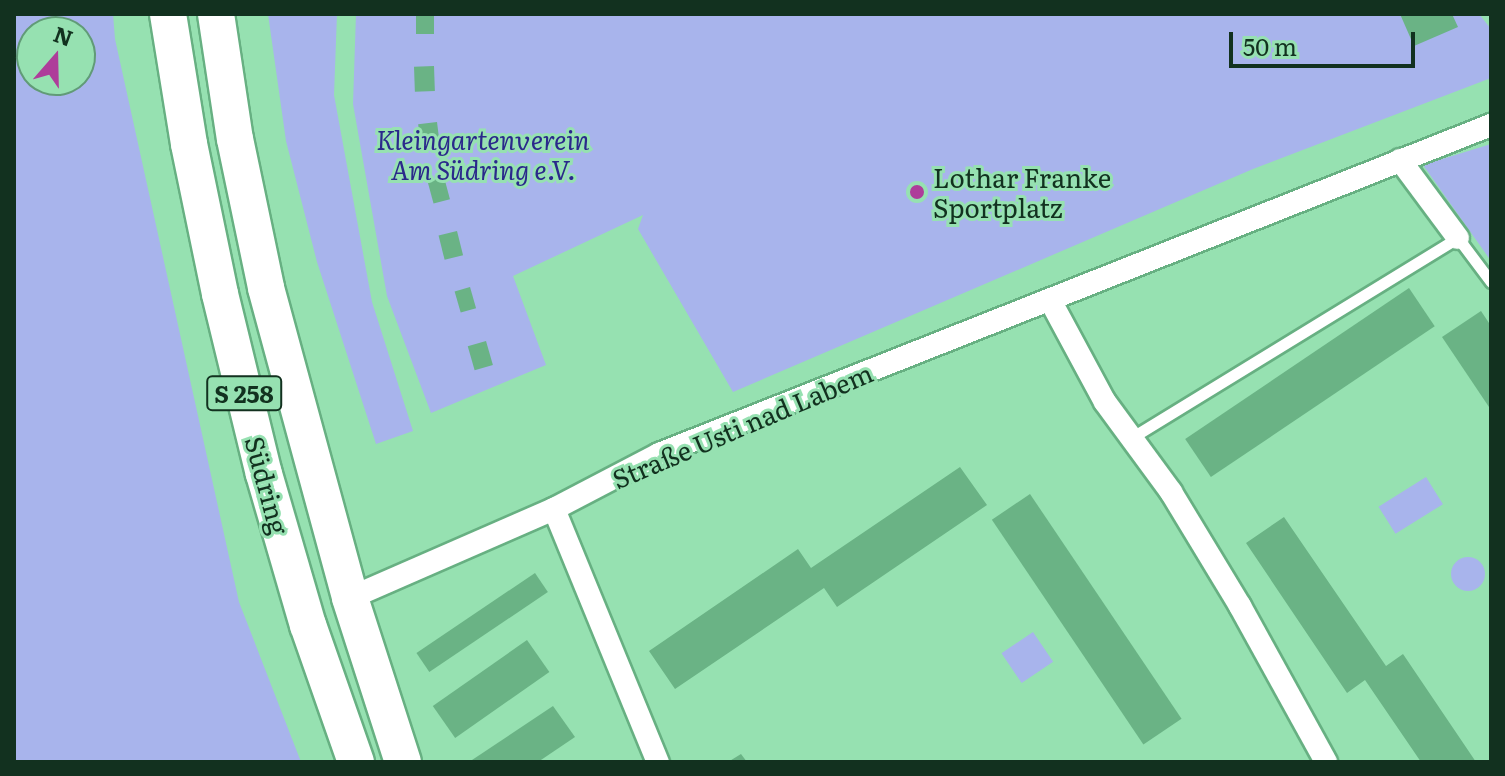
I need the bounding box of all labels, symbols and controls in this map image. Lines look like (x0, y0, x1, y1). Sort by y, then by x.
north arrow (16, 16, 96, 96)
text: N (49, 16, 78, 54)
scale bar (1233, 16, 1419, 66)
text: 50 m (1243, 28, 1297, 63)
park label: Kleingartenverein Am Südring e.V. (376, 123, 590, 184)
place label: Lothar Franke Sportplatz (933, 161, 1111, 222)
marker: Lothar Franke Sportplatz (908, 183, 926, 201)
street label: Straße Usti nad Labem (607, 356, 877, 494)
road number: S 258 (206, 373, 282, 413)
street label: Südring (240, 433, 296, 537)

